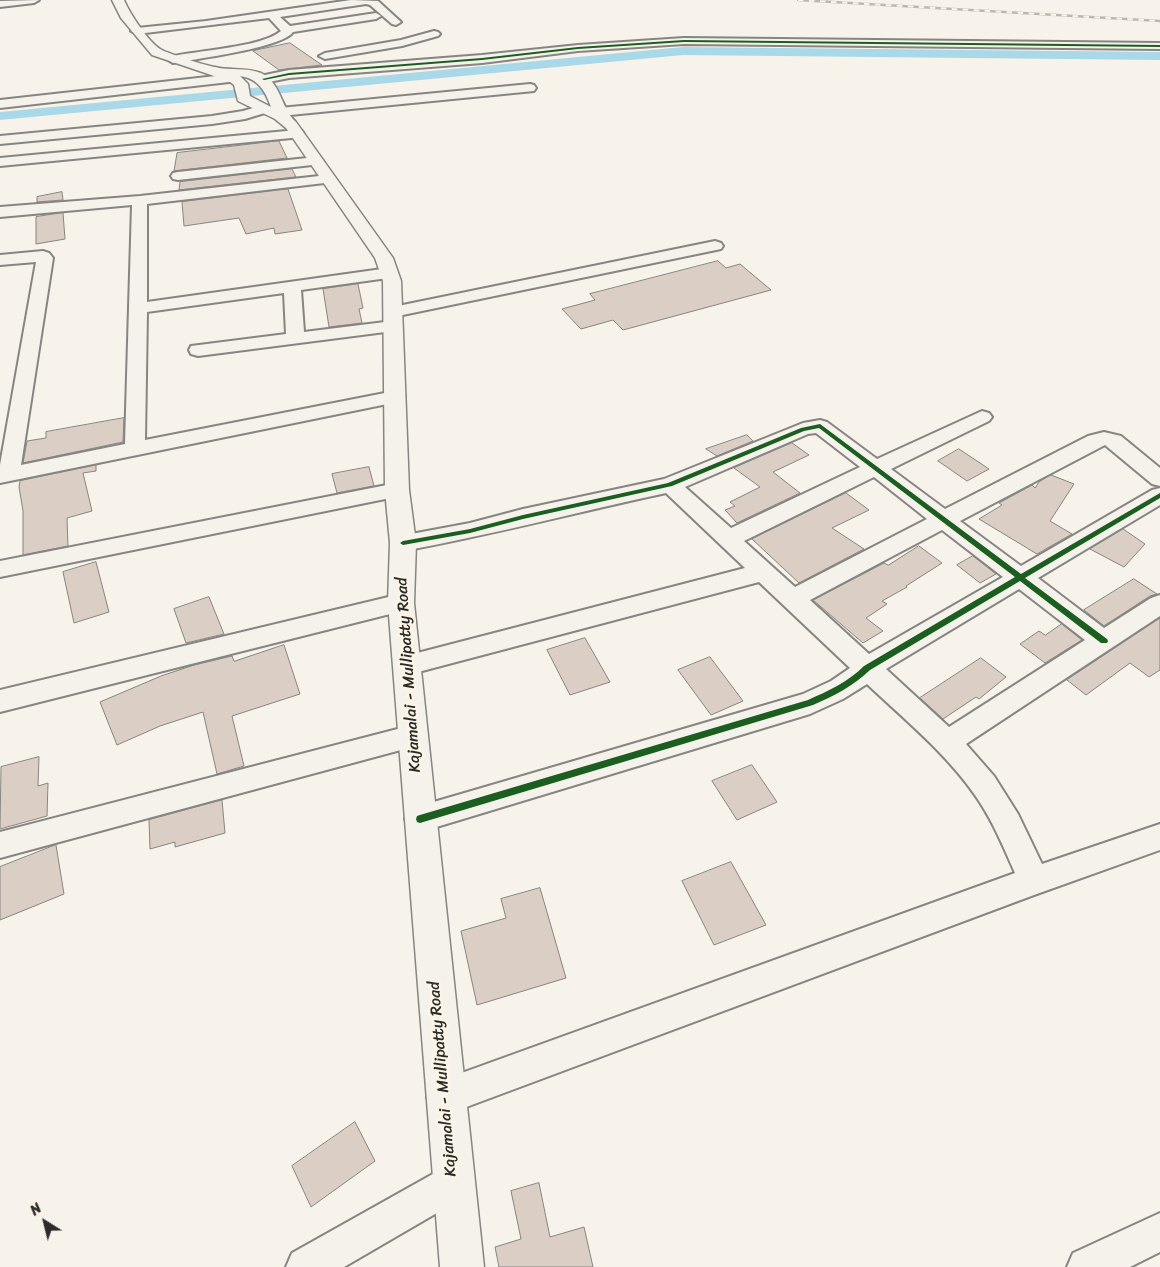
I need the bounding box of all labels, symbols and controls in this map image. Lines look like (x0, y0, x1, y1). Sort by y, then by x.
street label: Kajamalai - Mullipatty Road (393, 577, 425, 773)
street label: Kajamalai - Mullipatty Road (425, 981, 461, 1177)
north arrow (20, 1197, 70, 1247)
text: N (25, 1197, 47, 1222)

